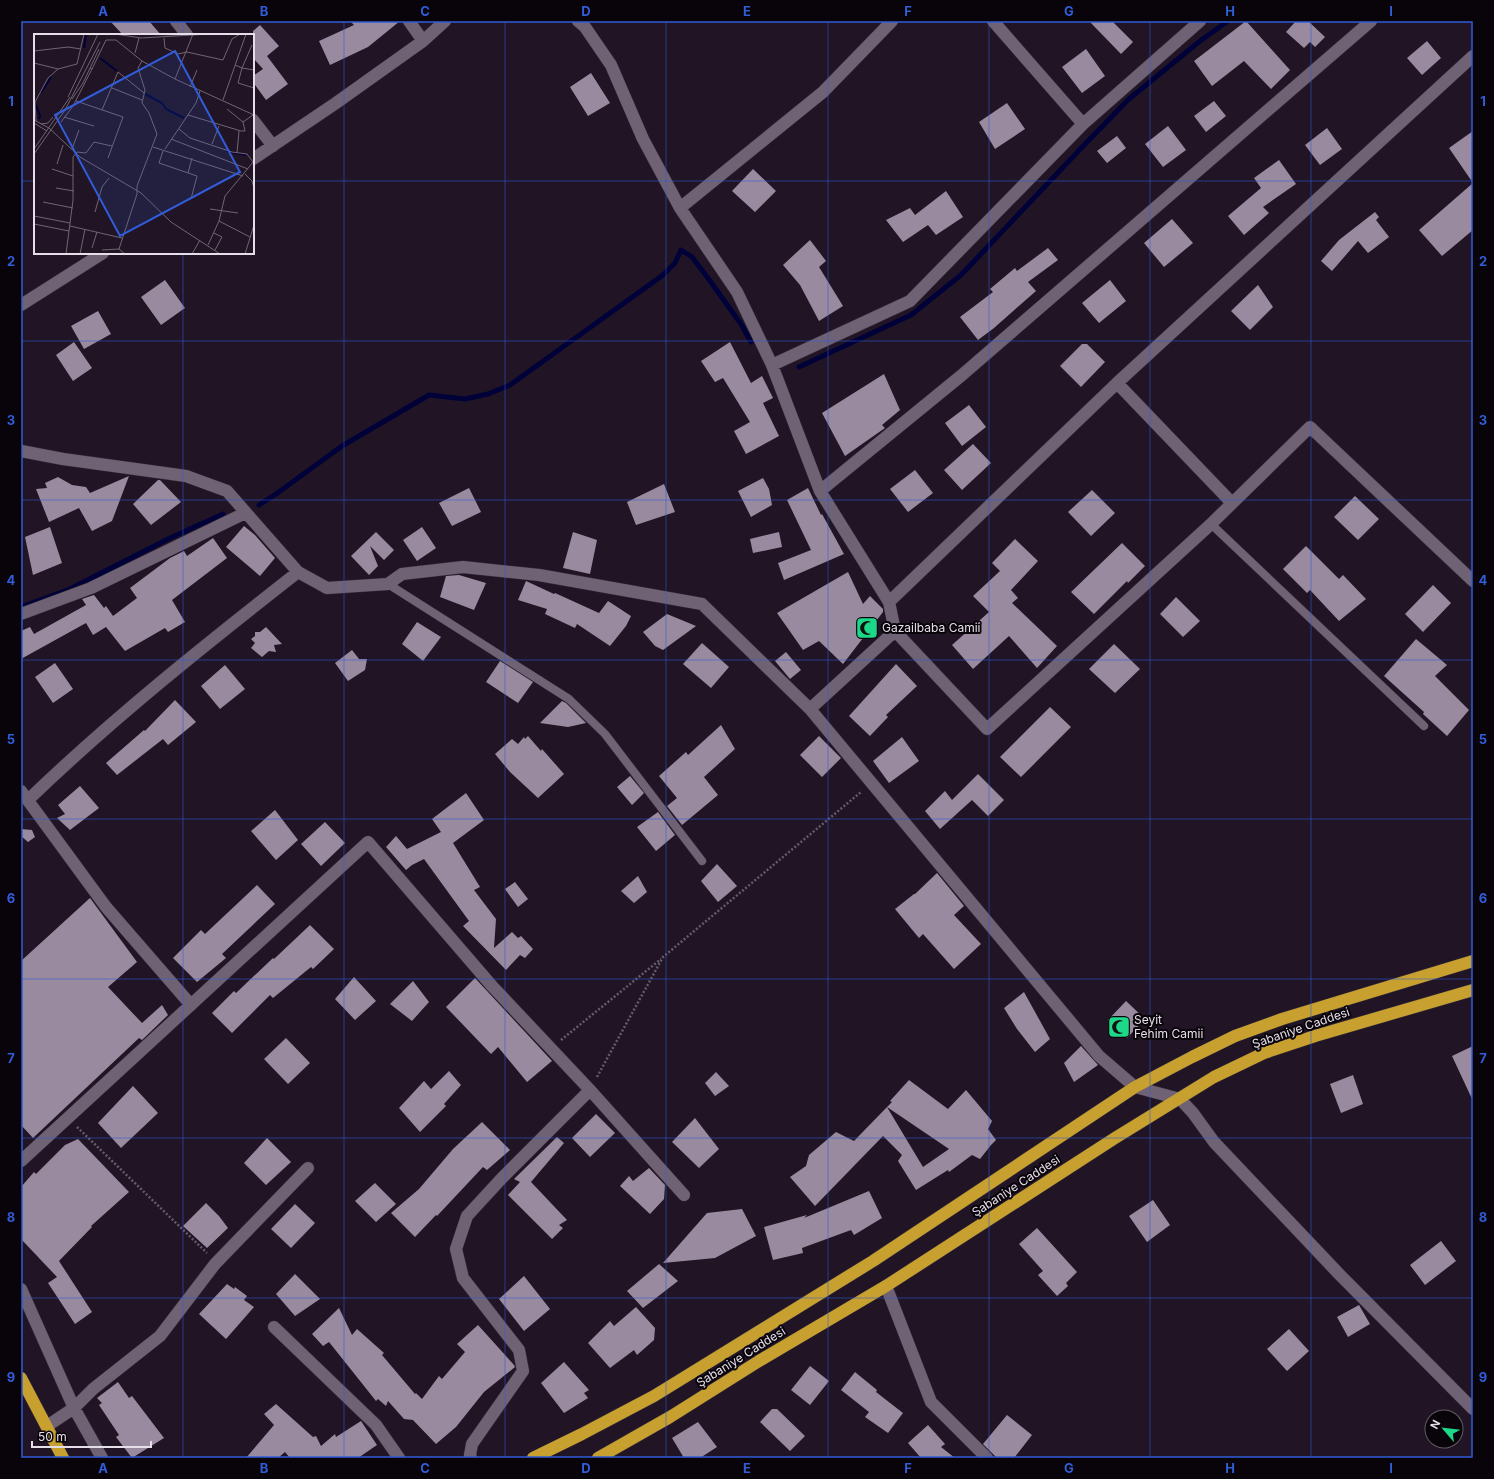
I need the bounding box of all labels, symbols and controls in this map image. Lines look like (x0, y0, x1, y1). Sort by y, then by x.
text: A (98, 3, 108, 19)
text: B (260, 3, 269, 19)
text: C (420, 3, 430, 19)
text: D (581, 3, 591, 19)
text: E (743, 3, 751, 19)
text: F (904, 3, 912, 19)
text: G (1064, 3, 1074, 19)
text: H (1225, 3, 1235, 19)
text: I (1389, 3, 1393, 19)
inset map (34, 34, 254, 254)
text: 1 (8, 93, 14, 109)
text: 1 (1480, 93, 1486, 109)
text: 2 (7, 253, 15, 269)
text: 2 (1479, 253, 1487, 269)
text: 3 (7, 412, 15, 428)
text: 3 (1479, 412, 1487, 428)
text: 4 (7, 572, 16, 588)
text: 4 (1479, 572, 1488, 588)
mosque icon: Gazailbaba Camii (854, 615, 880, 641)
place label: Gazailbaba Camii (882, 620, 981, 635)
text: 5 (7, 731, 15, 747)
text: 5 (1479, 731, 1487, 747)
text: 6 (7, 890, 15, 906)
text: 6 (1479, 890, 1487, 906)
street label: Şabaniye Caddesi (1250, 1004, 1352, 1051)
place label: Seyit Fehim Camii (1134, 1012, 1203, 1041)
mosque icon: Seyit Fehim Camii (1106, 1014, 1132, 1040)
text: 7 (7, 1050, 15, 1066)
text: 7 (1479, 1050, 1487, 1066)
street label: Şabaniye Caddesi (969, 1151, 1063, 1220)
text: 8 (7, 1209, 15, 1225)
text: 8 (1479, 1209, 1487, 1225)
street label: Şabaniye Caddesi (694, 1323, 788, 1390)
text: 9 (7, 1369, 15, 1385)
text: 9 (1479, 1369, 1487, 1385)
north arrow (1424, 1409, 1464, 1449)
text: N (1427, 1417, 1443, 1431)
scale bar (32, 1423, 151, 1449)
text: 50 m (38, 1429, 67, 1444)
text: A (98, 1460, 108, 1476)
text: B (260, 1460, 269, 1476)
text: C (420, 1460, 430, 1476)
text: D (581, 1460, 591, 1476)
text: E (743, 1460, 751, 1476)
text: F (904, 1460, 912, 1476)
text: G (1064, 1460, 1074, 1476)
text: H (1225, 1460, 1235, 1476)
text: I (1389, 1460, 1393, 1476)

